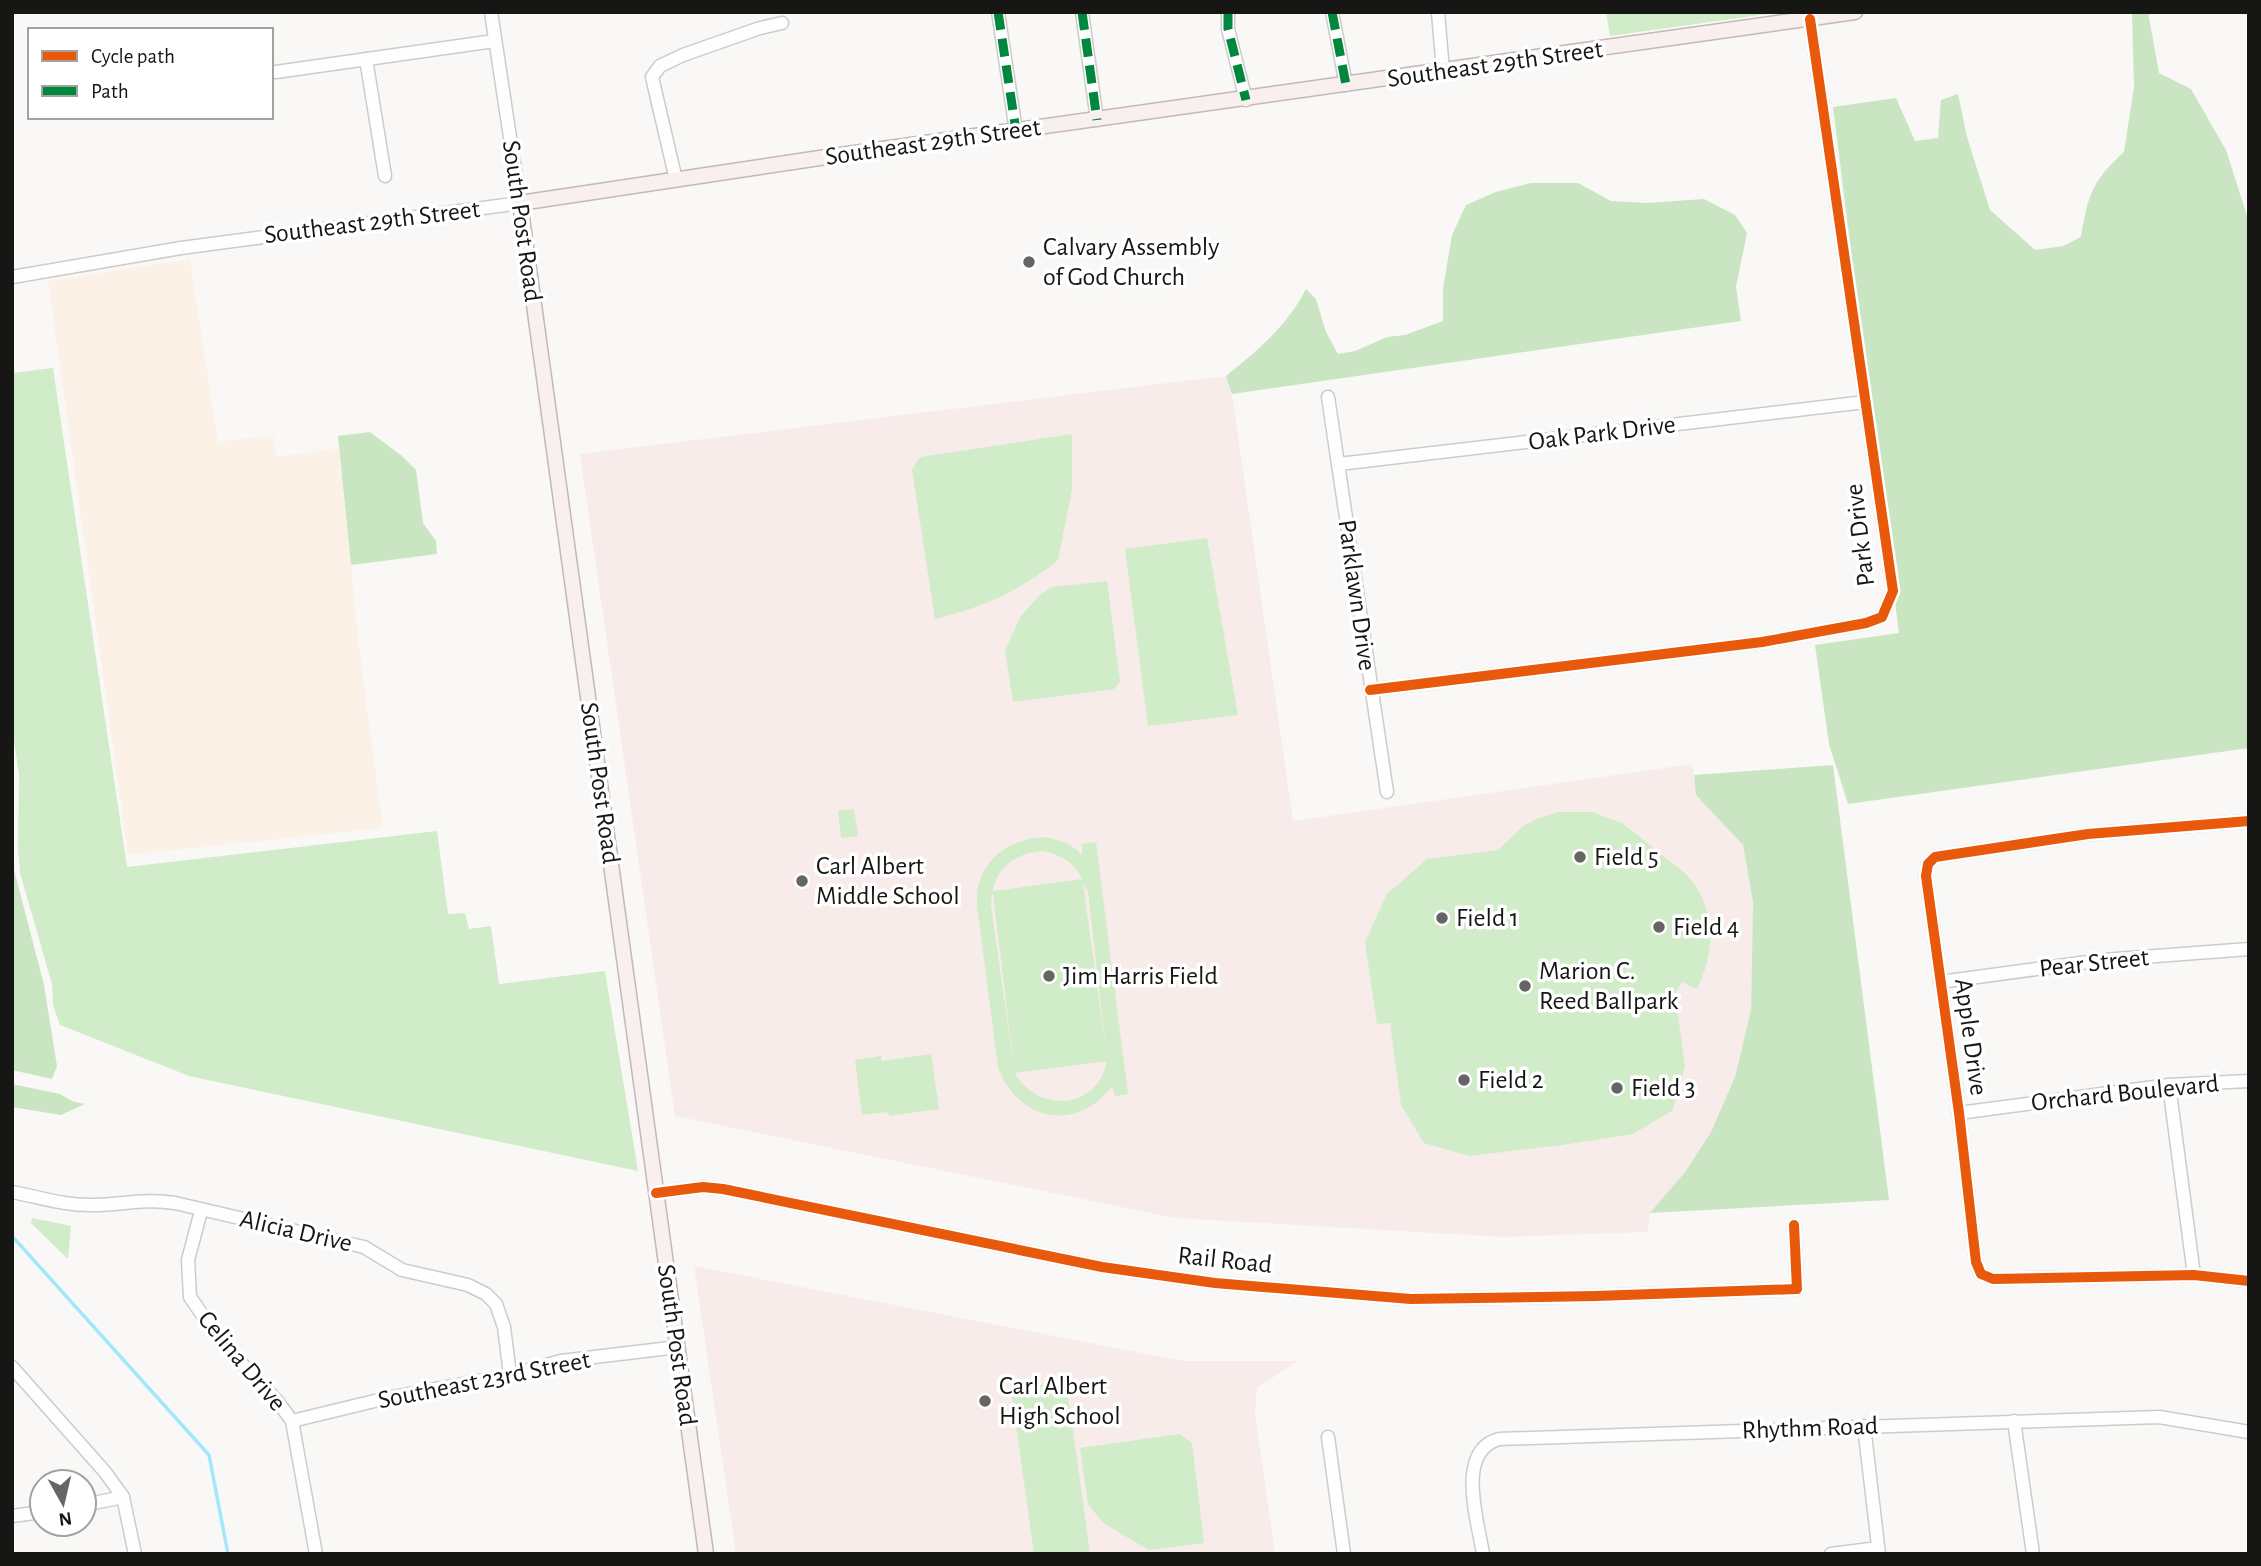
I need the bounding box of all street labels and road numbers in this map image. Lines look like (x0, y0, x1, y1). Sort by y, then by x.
street label: Southeast 29th Street (1386, 36, 1604, 92)
street label: Southeast 29th Street (824, 114, 1042, 170)
street label: South Post Road (498, 138, 546, 304)
street label: Southeast 29th Street (263, 196, 481, 248)
street label: Oak Park Drive (1527, 411, 1677, 455)
street label: Park Drive (1841, 482, 1879, 588)
street label: Parklawn Drive (1334, 518, 1380, 672)
street label: South Post Road (576, 700, 624, 866)
street label: Pear Street (2038, 944, 2150, 982)
street label: Apple Drive (1950, 977, 1992, 1097)
street label: Orchard Boulevard (2030, 1070, 2220, 1116)
street label: Alicia Drive (237, 1205, 355, 1257)
street label: Rail Road (1177, 1242, 1273, 1278)
street label: South Post Road (653, 1262, 701, 1428)
street label: Celina Drive (193, 1306, 291, 1416)
street label: Southeast 23rd Street (376, 1347, 592, 1413)
street label: Rhythm Road (1741, 1413, 1879, 1443)

